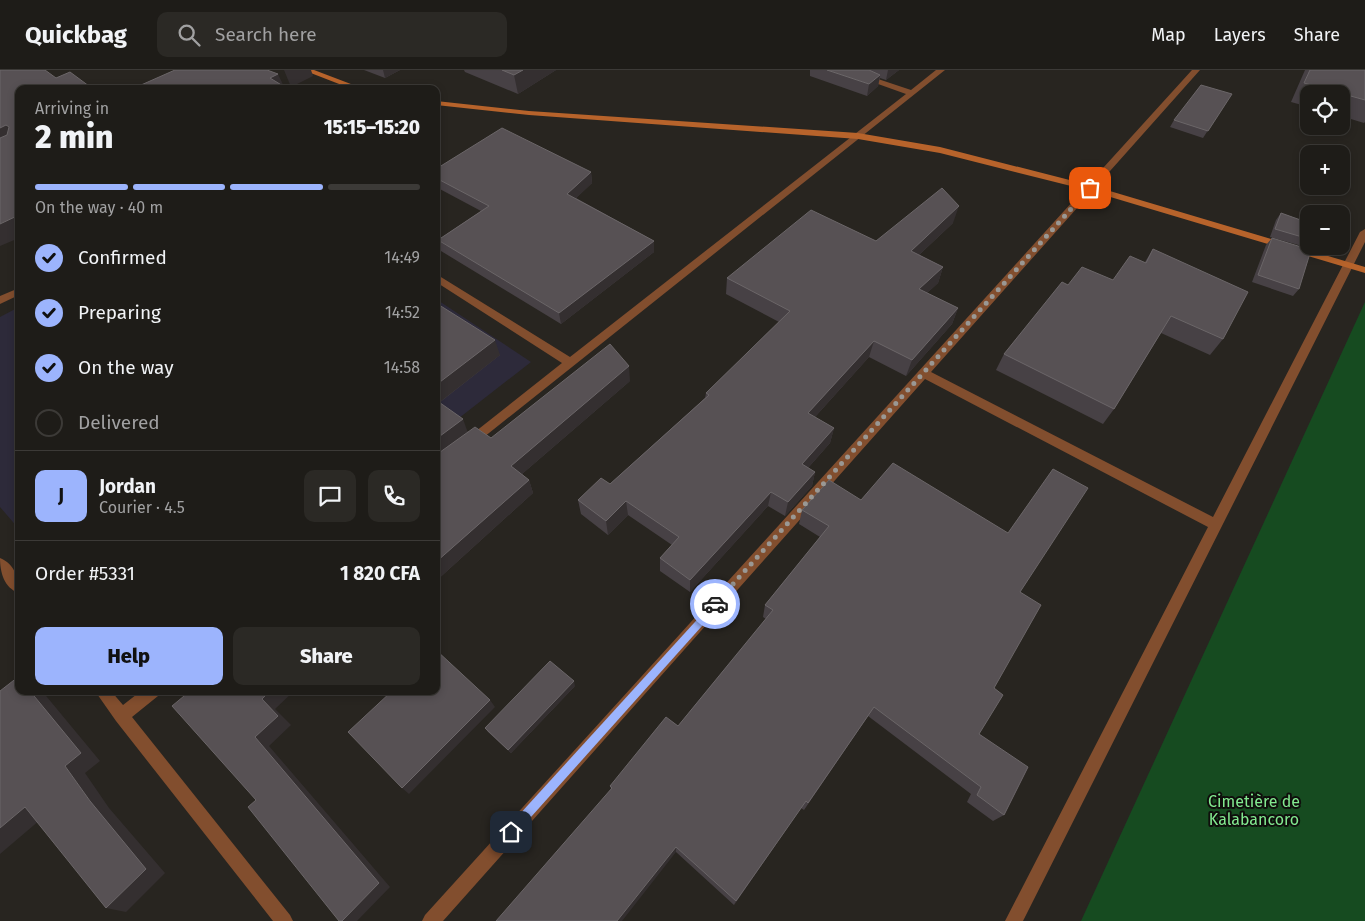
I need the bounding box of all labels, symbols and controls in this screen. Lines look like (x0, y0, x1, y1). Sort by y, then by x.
search box (157, 12, 507, 57)
text: Quickbag (25, 21, 127, 49)
icon: search (175, 21, 203, 49)
text: Search here (215, 23, 317, 46)
text: Map (1151, 24, 1186, 46)
text: Layers (1214, 24, 1266, 46)
text: Share (1294, 24, 1340, 46)
map controls (1300, 85, 1350, 255)
button: locate (1300, 85, 1350, 135)
text: Arriving in (35, 99, 109, 118)
text: 15:15–15:20 (324, 116, 420, 139)
text: 2 min (35, 118, 113, 156)
button: + (1300, 145, 1350, 195)
pin (1069, 167, 1111, 209)
icon: bag (1076, 174, 1104, 202)
text: On the way · 40 m (35, 198, 163, 217)
button: − (1300, 205, 1350, 255)
icon: check (35, 244, 63, 272)
text: Confirmed (78, 246, 167, 269)
text: 14:49 (384, 248, 420, 267)
icon: check (35, 299, 63, 327)
text: Preparing (78, 301, 161, 324)
text: 14:52 (385, 303, 420, 322)
icon: check (35, 354, 63, 382)
text: On the way (78, 356, 174, 379)
text: 14:58 (384, 358, 420, 377)
text: Delivered (78, 411, 160, 434)
button: chat (304, 470, 356, 522)
button: phone (368, 470, 420, 522)
text: Jordan (99, 475, 156, 498)
text: J (58, 484, 64, 507)
text: Courier · 4.5 (99, 498, 185, 517)
text: Order #5331 (35, 562, 135, 585)
text: 1 820 CFA (340, 562, 420, 585)
courier (690, 579, 740, 629)
icon: car (701, 590, 729, 618)
button: Help (35, 627, 223, 685)
button: Share (233, 627, 420, 685)
park label: Cimetière de Kalabancoro (1208, 792, 1300, 829)
pin (490, 811, 532, 853)
icon: home (497, 818, 525, 846)

